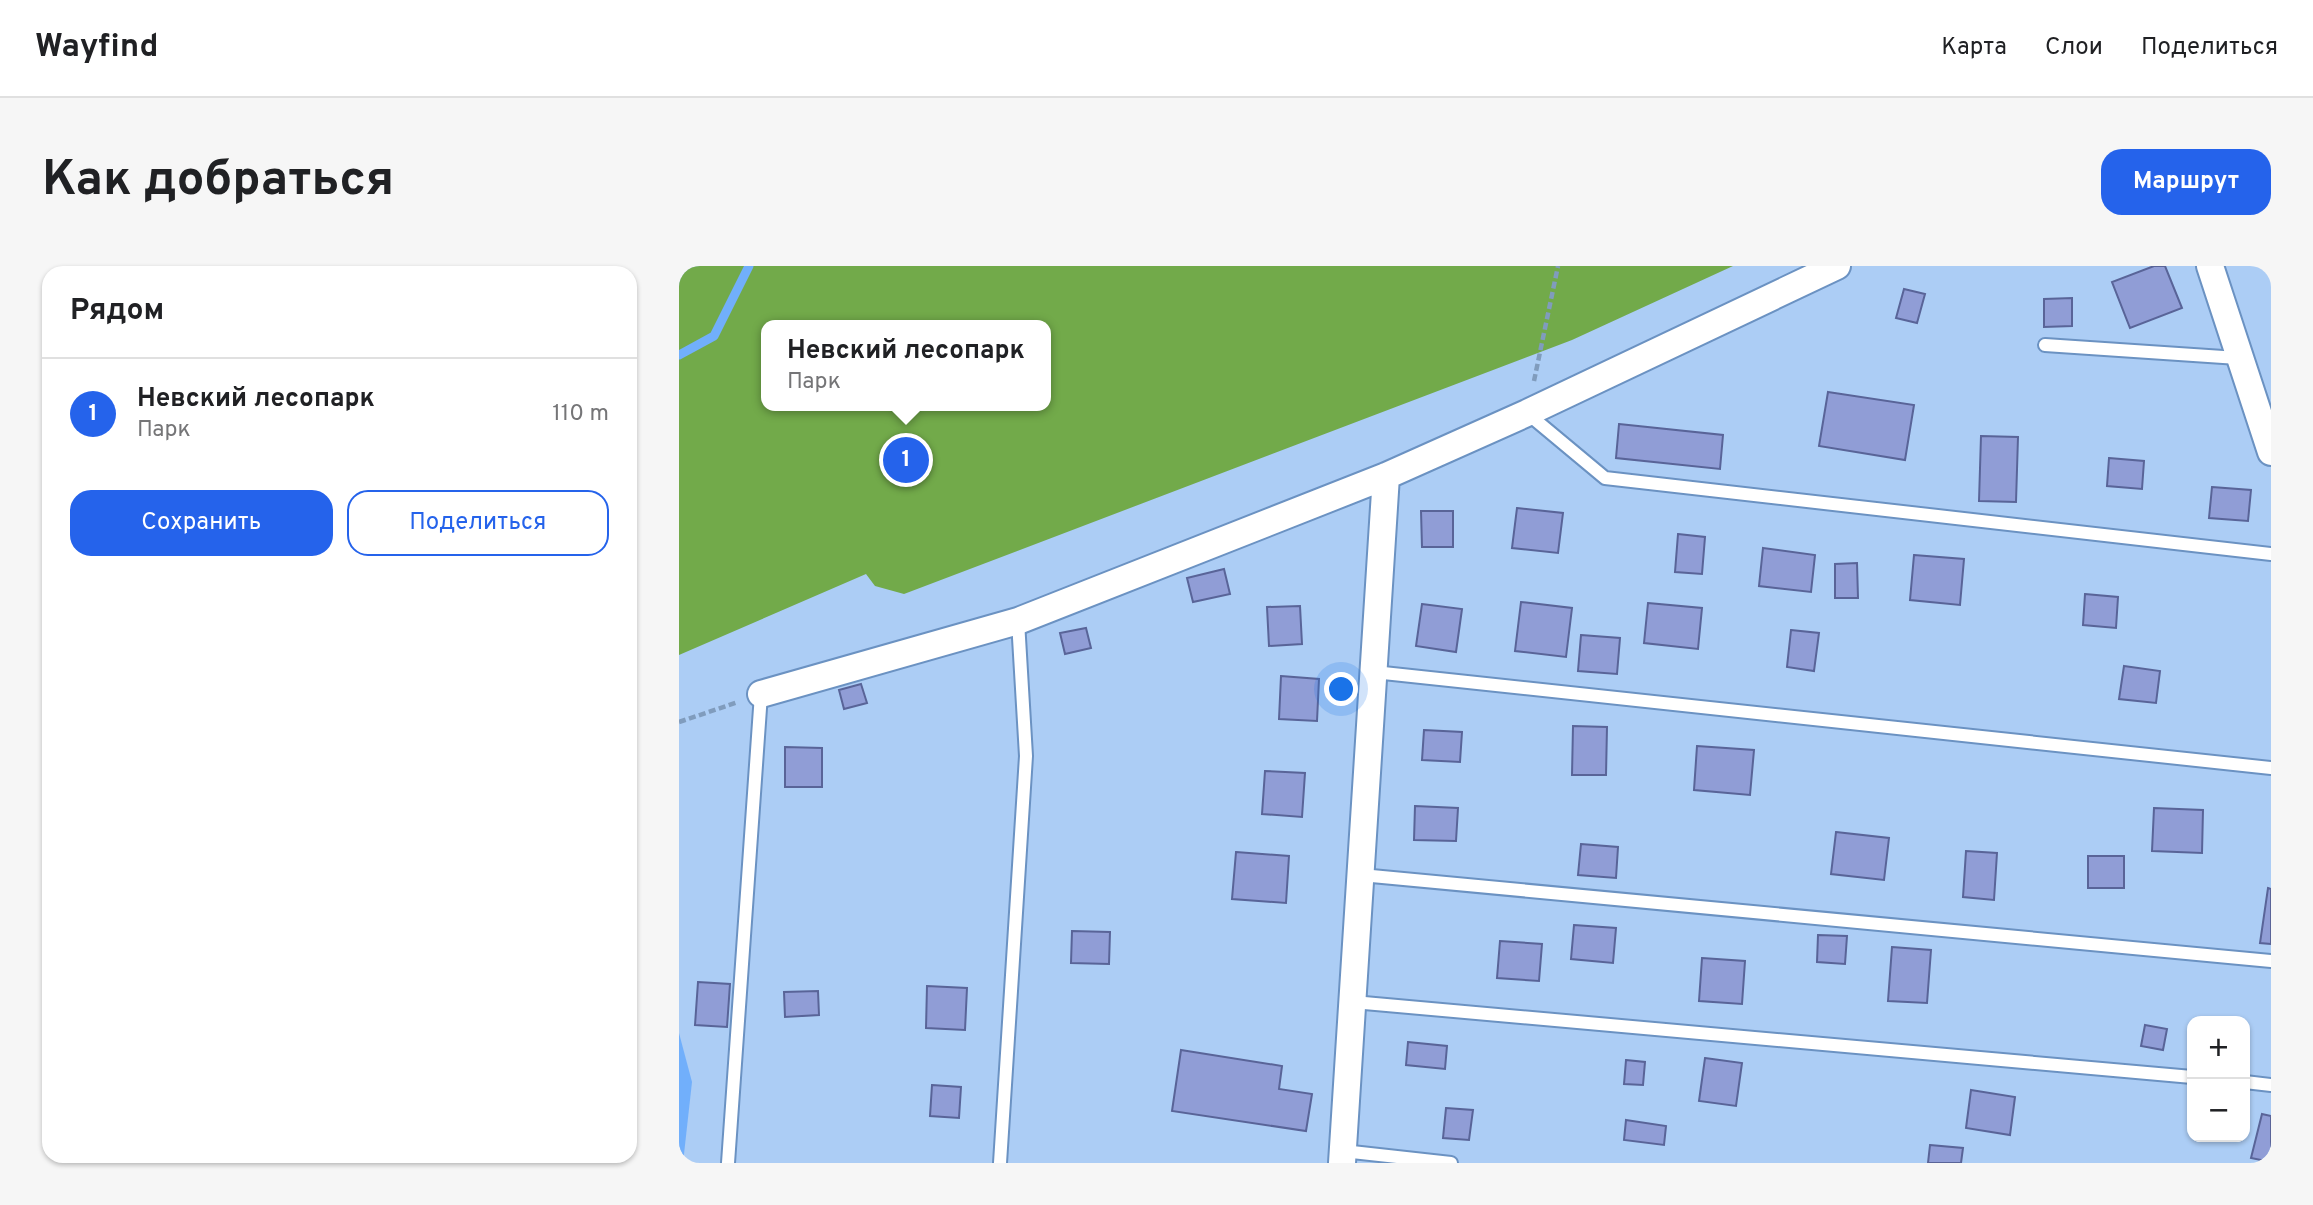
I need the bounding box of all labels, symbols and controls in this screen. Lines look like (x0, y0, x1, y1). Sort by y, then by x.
text: Wayfind (35, 27, 158, 69)
text: Карта (1941, 33, 2007, 63)
text: Слои (2045, 33, 2103, 63)
text: Поделиться (2141, 33, 2278, 63)
button: Маршрут (2101, 149, 2271, 215)
text: Как добраться (42, 151, 394, 213)
text: Рядом (70, 293, 164, 330)
popup (761, 320, 1051, 411)
text: Невский лесопарк (787, 335, 1025, 368)
text: Парк (787, 368, 841, 397)
text: Невский лесопарк (137, 383, 375, 416)
text: 1 (88, 400, 98, 429)
text: 110 m (552, 400, 609, 429)
text: Парк (137, 416, 191, 445)
pin: 1 (883, 434, 929, 486)
button: Сохранить (70, 490, 333, 556)
button: Поделиться (347, 490, 609, 556)
your location (1324, 672, 1358, 706)
map controls (2187, 1016, 2250, 1142)
button: + (2187, 1016, 2250, 1079)
button: − (2187, 1079, 2250, 1142)

